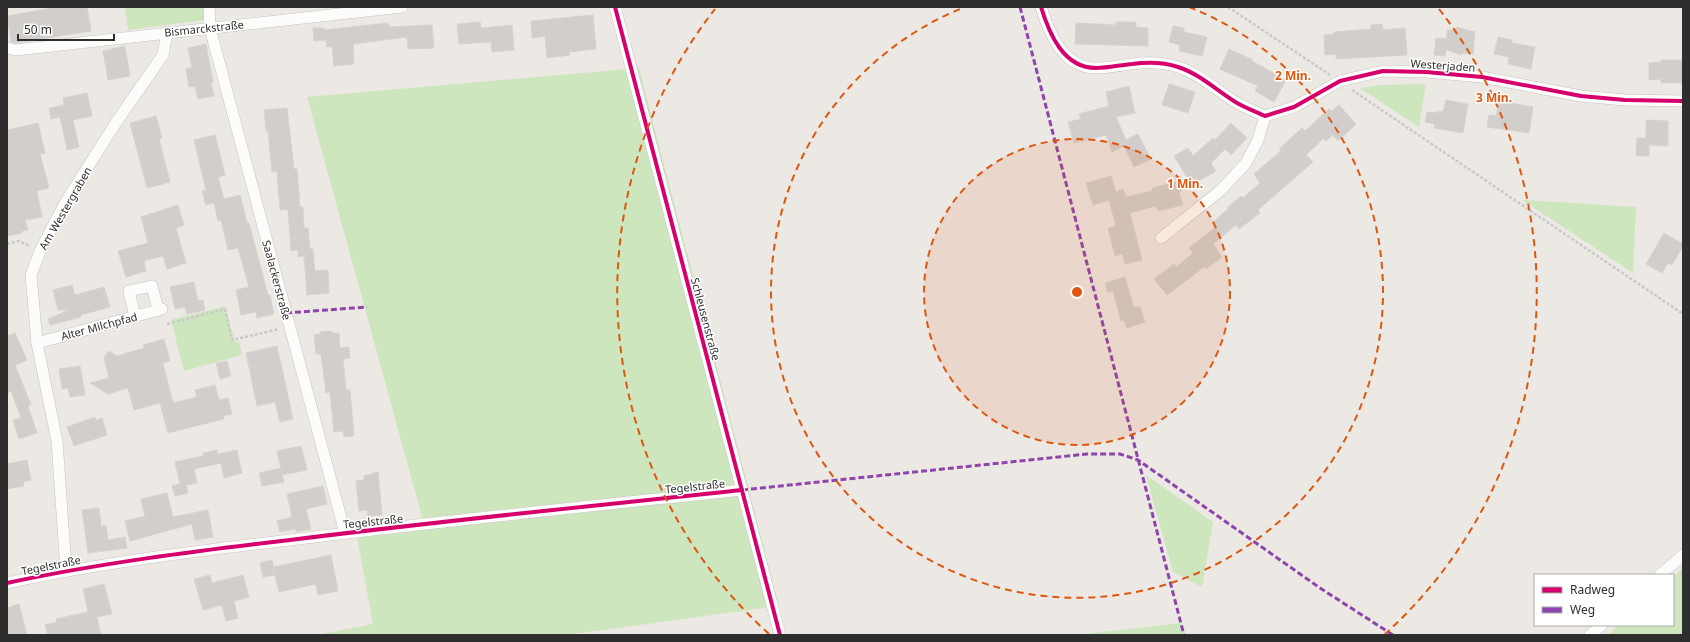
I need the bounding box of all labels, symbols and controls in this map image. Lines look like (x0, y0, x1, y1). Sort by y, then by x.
scale bar (18, 16, 114, 42)
street label: Bismarckstraße (163, 16, 245, 40)
text: 50 m (24, 21, 52, 38)
street label: Westerjaden (1410, 55, 1476, 75)
text: 2 Min. (1275, 67, 1311, 84)
text: 3 Min. (1476, 89, 1512, 106)
street label: Am Westergraben (35, 164, 95, 252)
text: 1 Min. (1167, 175, 1203, 192)
street label: Saalackerstraße (259, 238, 295, 322)
street label: Schleusenstraße (688, 276, 724, 362)
centre of rings (1070, 285, 1084, 299)
street label: Alter Milchpfad (59, 309, 139, 343)
street label: Tegelstraße (664, 475, 726, 497)
street label: Tegelstraße (342, 510, 404, 532)
street label: Tegelstraße (20, 552, 82, 578)
legend (1534, 574, 1674, 626)
text: Radweg (1570, 581, 1615, 598)
text: Weg (1570, 601, 1595, 618)

